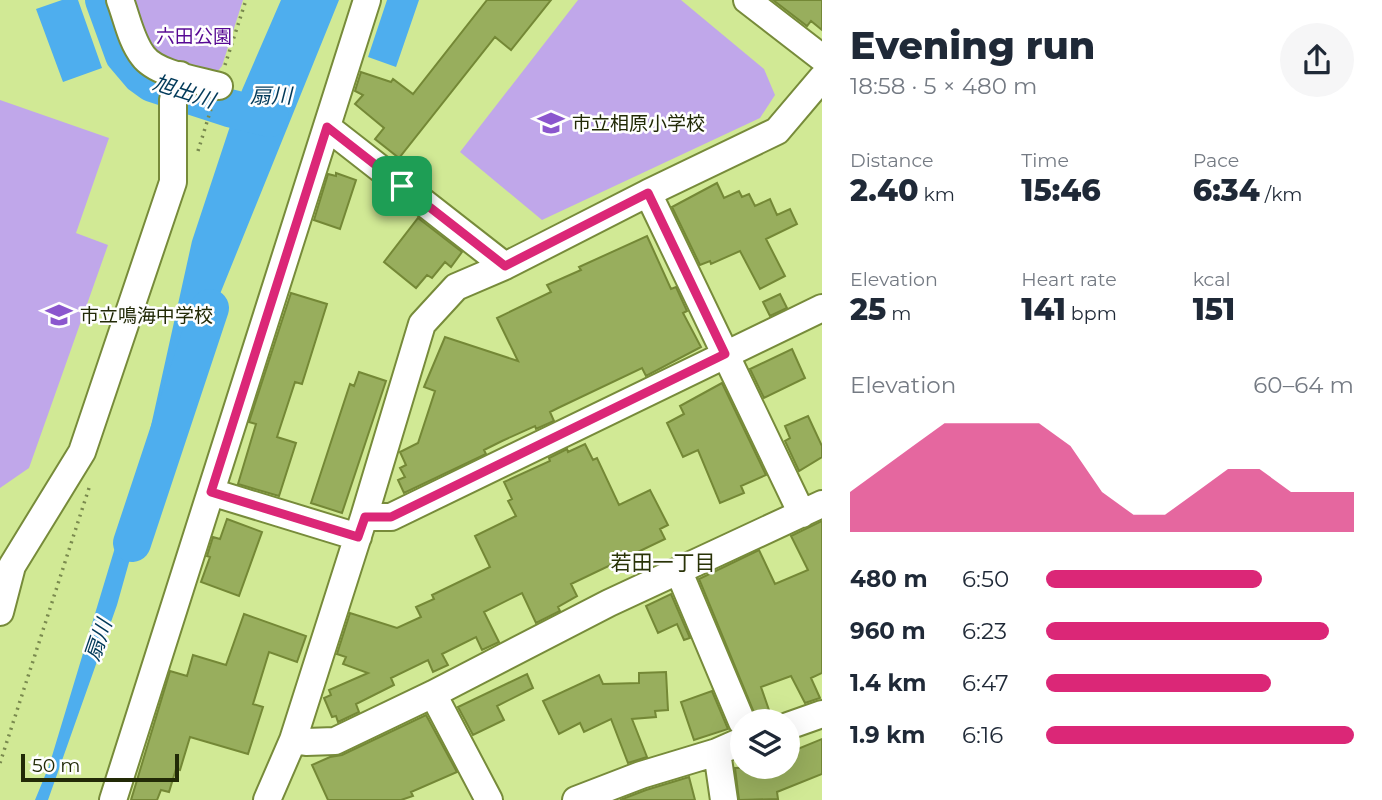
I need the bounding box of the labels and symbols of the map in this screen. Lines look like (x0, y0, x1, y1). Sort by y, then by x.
park label: 六田公園 (156, 25, 232, 48)
water label: 旭出川 (150, 69, 220, 113)
water label: 扇川 (250, 83, 294, 108)
school or university icon: 市立相原小学校 (536, 108, 566, 138)
place label: 市立相原小学校 (572, 112, 705, 135)
pin (372, 156, 432, 216)
school or university icon: 市立鳴海中学校 (44, 300, 74, 330)
place label: 市立鳴海中学校 (80, 304, 213, 327)
district label: 若田一丁目 (611, 550, 716, 575)
water label: 扇川 (79, 614, 117, 664)
scale bar (21, 751, 178, 783)

